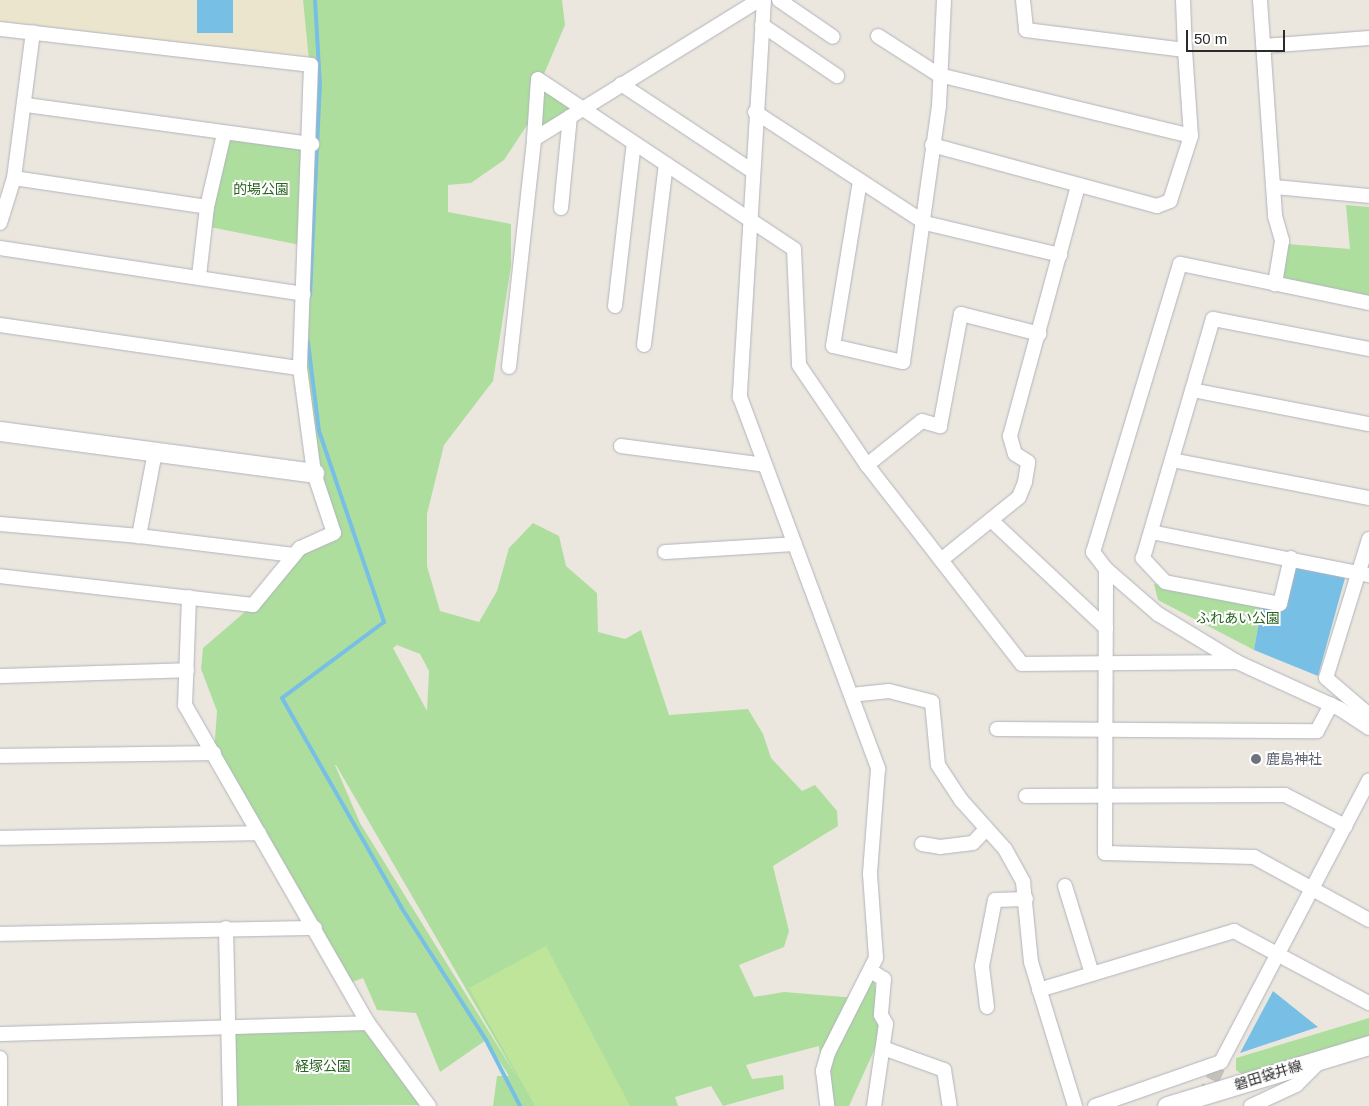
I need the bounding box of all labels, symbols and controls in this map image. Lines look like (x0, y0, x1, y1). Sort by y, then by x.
scale bar (1189, 20, 1288, 52)
text: 50 m (1194, 30, 1227, 47)
park label: 的場公園 (233, 181, 289, 197)
park label: ふれあい公園 (1196, 610, 1280, 626)
place label: 鹿島神社 (1266, 751, 1322, 767)
marker: 鹿島神社 (1250, 753, 1262, 765)
street label: 磐田袋井線 (1232, 1057, 1304, 1093)
park label: 経塚公園 (295, 1058, 351, 1074)

